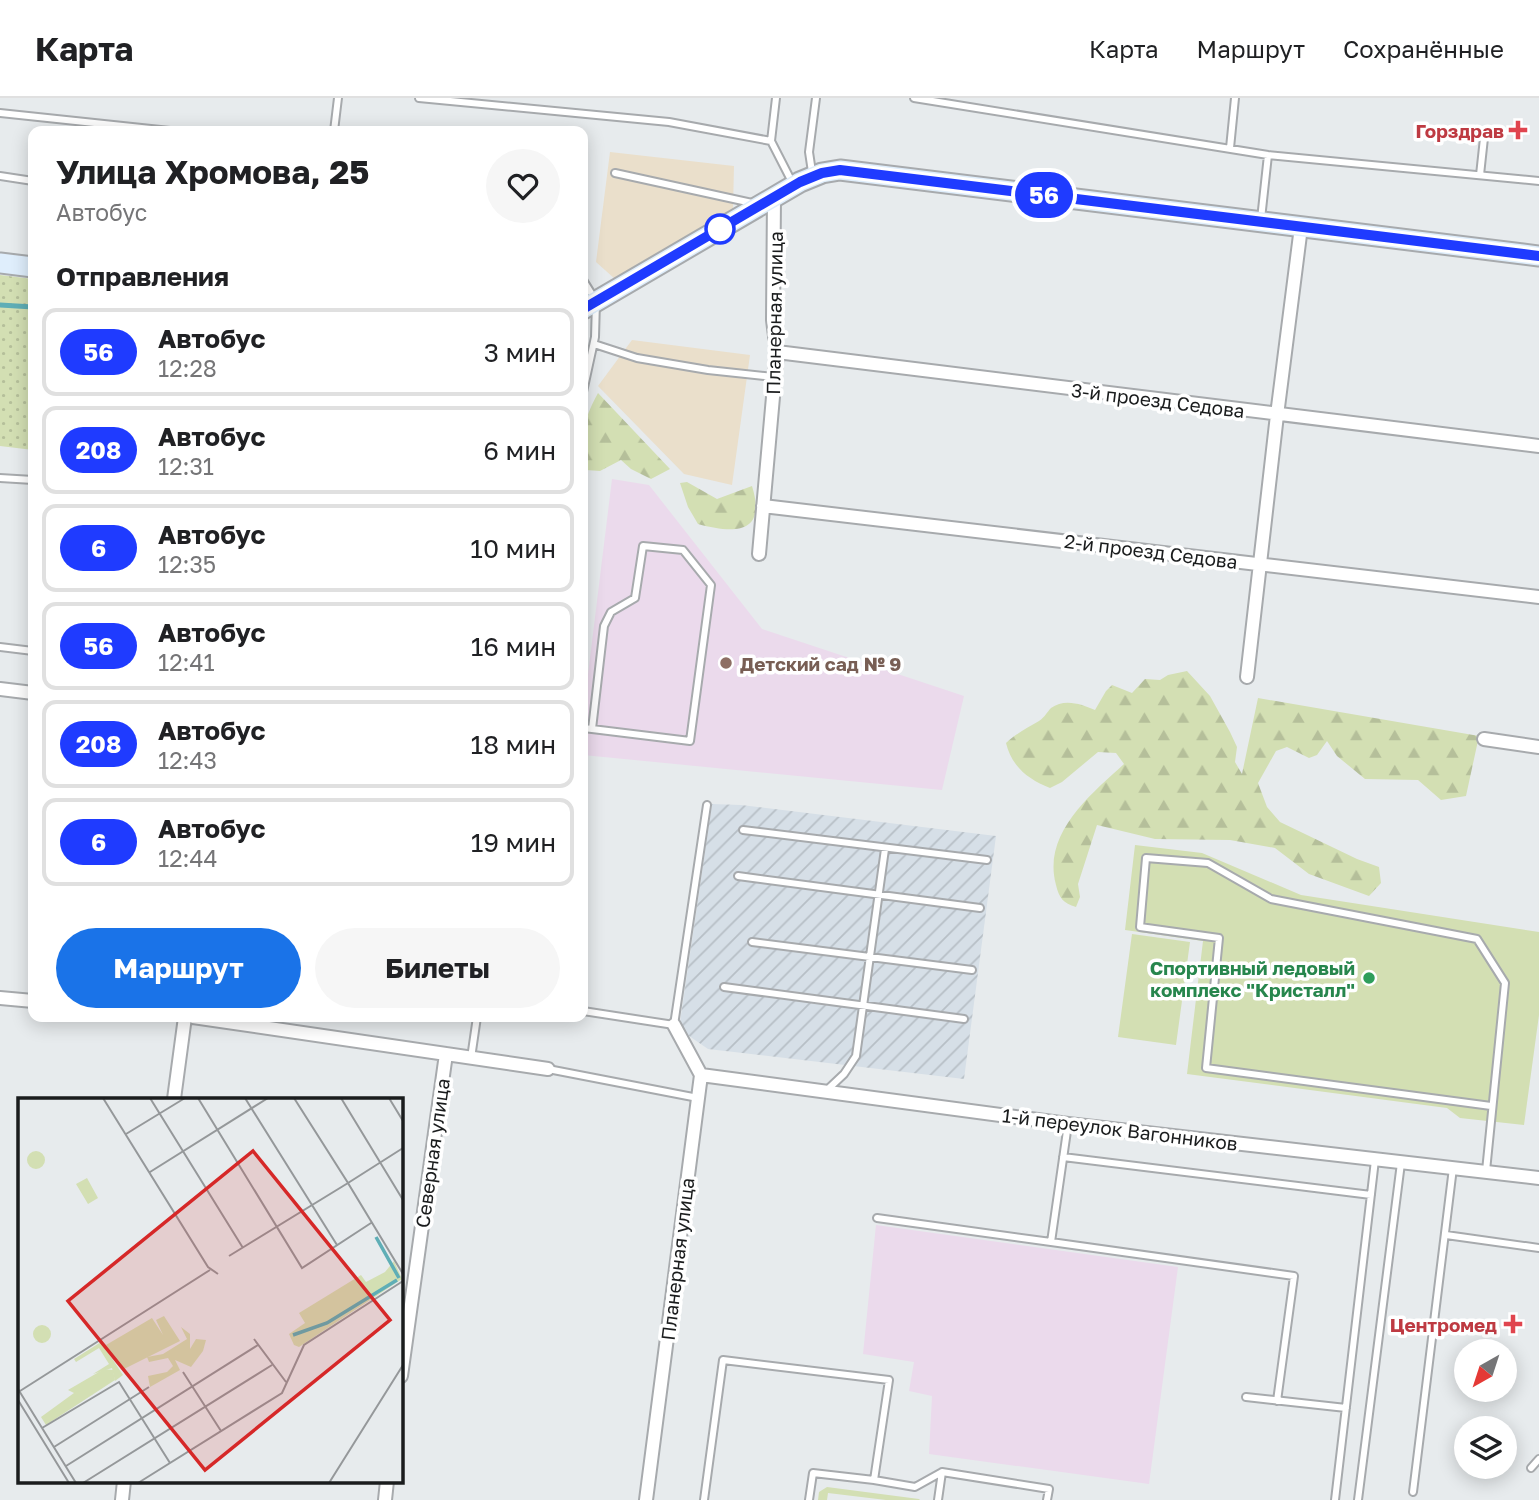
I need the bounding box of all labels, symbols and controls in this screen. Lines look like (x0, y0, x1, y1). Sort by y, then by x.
text: Карта (35, 29, 134, 68)
text: Карта (1089, 34, 1159, 63)
text: Маршрут (1197, 34, 1305, 63)
text: Сохранённые (1343, 34, 1504, 63)
place label: Горздрав (1416, 119, 1504, 142)
marker: Горздрав (1510, 122, 1526, 138)
button: heart (486, 149, 560, 223)
text: Улица Хромова, 25 (56, 152, 369, 191)
line badge: 56 (1012, 172, 1076, 218)
text: 56 (1029, 180, 1059, 209)
text: Автобус (56, 198, 147, 226)
unlabelled marker (705, 214, 735, 244)
street label: Планерная улица (761, 231, 787, 395)
text: Отправления (56, 261, 229, 292)
text: Автобус (158, 323, 265, 354)
text: 56 (84, 337, 113, 366)
text: 3 мин (484, 337, 556, 368)
text: 12:28 (158, 354, 217, 382)
street label: 3-й проезд Седова (1070, 378, 1246, 422)
text: Автобус (158, 421, 265, 452)
text: 208 (76, 435, 121, 464)
text: 6 мин (483, 435, 556, 466)
text: 12:31 (158, 452, 214, 480)
text: Автобус (158, 519, 265, 550)
street label: 2-й проезд Седова (1063, 529, 1239, 573)
text: 6 (91, 533, 106, 562)
text: 10 мин (470, 533, 556, 564)
text: 12:35 (158, 550, 216, 578)
text: Автобус (158, 617, 265, 648)
text: 56 (84, 631, 113, 660)
text: 16 мин (471, 631, 556, 662)
text: 12:41 (158, 648, 215, 676)
place label: Детский сад № 9 (740, 652, 901, 675)
marker: Детский сад № 9 (718, 655, 734, 671)
text: Автобус (158, 715, 265, 746)
text: 208 (76, 729, 121, 758)
text: 18 мин (471, 729, 556, 760)
text: 12:43 (158, 746, 217, 774)
text: Автобус (158, 813, 265, 844)
text: 6 (91, 827, 106, 856)
text: 19 мин (471, 827, 556, 858)
text: 12:44 (158, 844, 217, 872)
button: Маршрут (56, 928, 301, 1008)
button: Билеты (315, 928, 560, 1008)
place label: Спортивный ледовый комплекс "Кристалл" (1150, 956, 1355, 1001)
marker: Спортивный ледовый комплекс "Кристалл" (1361, 970, 1377, 986)
street label: Северная улица (410, 1077, 454, 1229)
inset map (18, 1098, 402, 1482)
street label: 1-й переулок Вагонников (1001, 1103, 1239, 1155)
street label: Планерная улица (656, 1176, 698, 1342)
place label: Центромед (1390, 1313, 1497, 1336)
marker: Центромед (1503, 1314, 1523, 1334)
north arrow (1454, 1339, 1517, 1402)
map controls (1454, 1339, 1517, 1479)
button: layers (1454, 1416, 1517, 1479)

